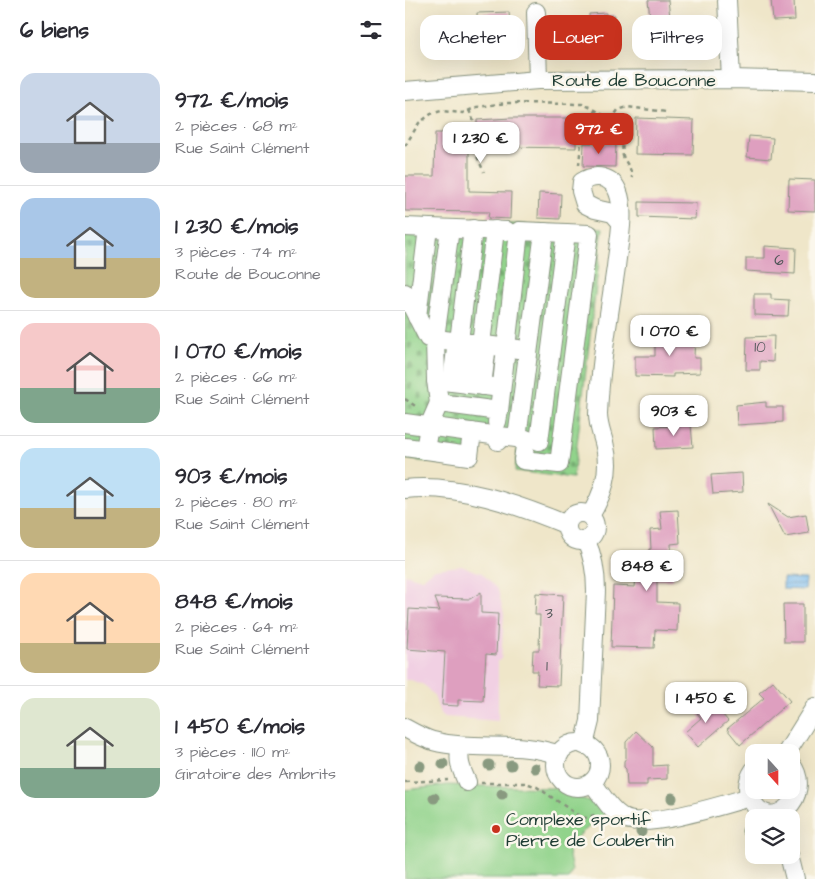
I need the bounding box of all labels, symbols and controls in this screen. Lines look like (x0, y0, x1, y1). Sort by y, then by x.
chip: Acheter (420, 15, 525, 60)
chip: Louer (535, 15, 622, 60)
chip: Filtres (632, 15, 722, 60)
text: 6 biens (20, 16, 89, 45)
icon: filters (357, 16, 385, 44)
street label: Route de Bouconne (552, 68, 716, 93)
text: 972 €/mois (175, 86, 288, 115)
icon: home (60, 93, 120, 153)
pin: 972 € (564, 112, 634, 155)
text: 2 pièces · 68 m² (175, 115, 298, 137)
text: 972 € (575, 118, 623, 140)
pin: 1 230 € (435, 121, 527, 164)
text: 1 230 € (454, 127, 508, 149)
text: Rue Saint Clément (175, 137, 309, 159)
text: 1 230 €/mois (175, 212, 299, 241)
icon: home (60, 218, 120, 278)
text: 3 pièces · 74 m² (175, 241, 297, 263)
house number: 6 (774, 250, 784, 271)
text: Route de Bouconne (175, 263, 321, 285)
pin: 1 070 € (624, 314, 716, 357)
text: 1 070 € (641, 320, 699, 342)
text: 1 070 €/mois (175, 337, 302, 366)
house number: 10 (754, 337, 766, 358)
icon: home (60, 343, 120, 403)
text: 2 pièces · 66 m² (175, 366, 297, 388)
text: Rue Saint Clément (175, 388, 309, 410)
pin: 903 € (639, 394, 709, 437)
text: 903 € (651, 400, 697, 422)
text: 903 €/mois (175, 462, 287, 491)
icon: home (60, 468, 120, 528)
text: 2 pièces · 80 m² (175, 491, 298, 513)
text: Rue Saint Clément (175, 513, 309, 535)
pin: 848 € (612, 550, 682, 592)
text: 848 € (622, 555, 672, 577)
text: 848 €/mois (175, 587, 293, 616)
icon: home (60, 593, 120, 653)
house number: 3 (545, 603, 553, 624)
text: 2 pièces · 64 m² (175, 616, 298, 638)
text: Rue Saint Clément (175, 638, 309, 660)
house number: 1 (546, 656, 548, 677)
pin: 1 450 € (660, 682, 752, 724)
text: 1 450 € (676, 687, 736, 709)
text: 1 450 €/mois (175, 712, 305, 741)
icon: home (60, 718, 120, 778)
text: 3 pièces · 110 m² (175, 741, 290, 763)
north arrow (745, 744, 800, 799)
map controls (745, 744, 800, 864)
text: Giratoire des Ambrits (175, 763, 336, 785)
place label: Complexe sportif Pierre de Coubertin (506, 807, 674, 853)
button: layers (745, 809, 800, 864)
marker: Complexe sportif Pierre de Coubertin (490, 823, 502, 835)

